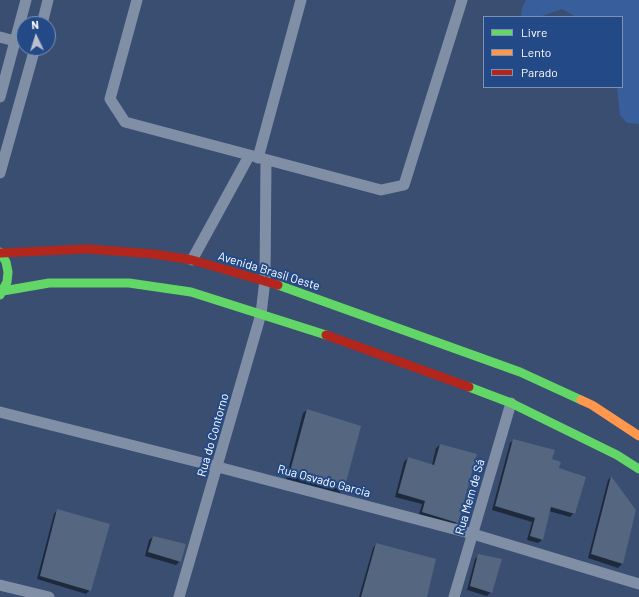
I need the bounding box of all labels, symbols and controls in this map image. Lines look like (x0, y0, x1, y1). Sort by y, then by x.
north arrow (16, 16, 56, 56)
legend (483, 16, 623, 88)
text: N (31, 18, 39, 31)
text: Livre (521, 25, 547, 39)
text: Lento (521, 45, 551, 59)
text: Parado (521, 65, 558, 79)
street label: Avenida Brasil Oeste (216, 249, 322, 293)
street label: Rua do Contorno (194, 392, 232, 478)
street label: Rua Mem de Sá (452, 457, 488, 537)
street label: Rua Osvado Garcia (276, 462, 372, 500)

